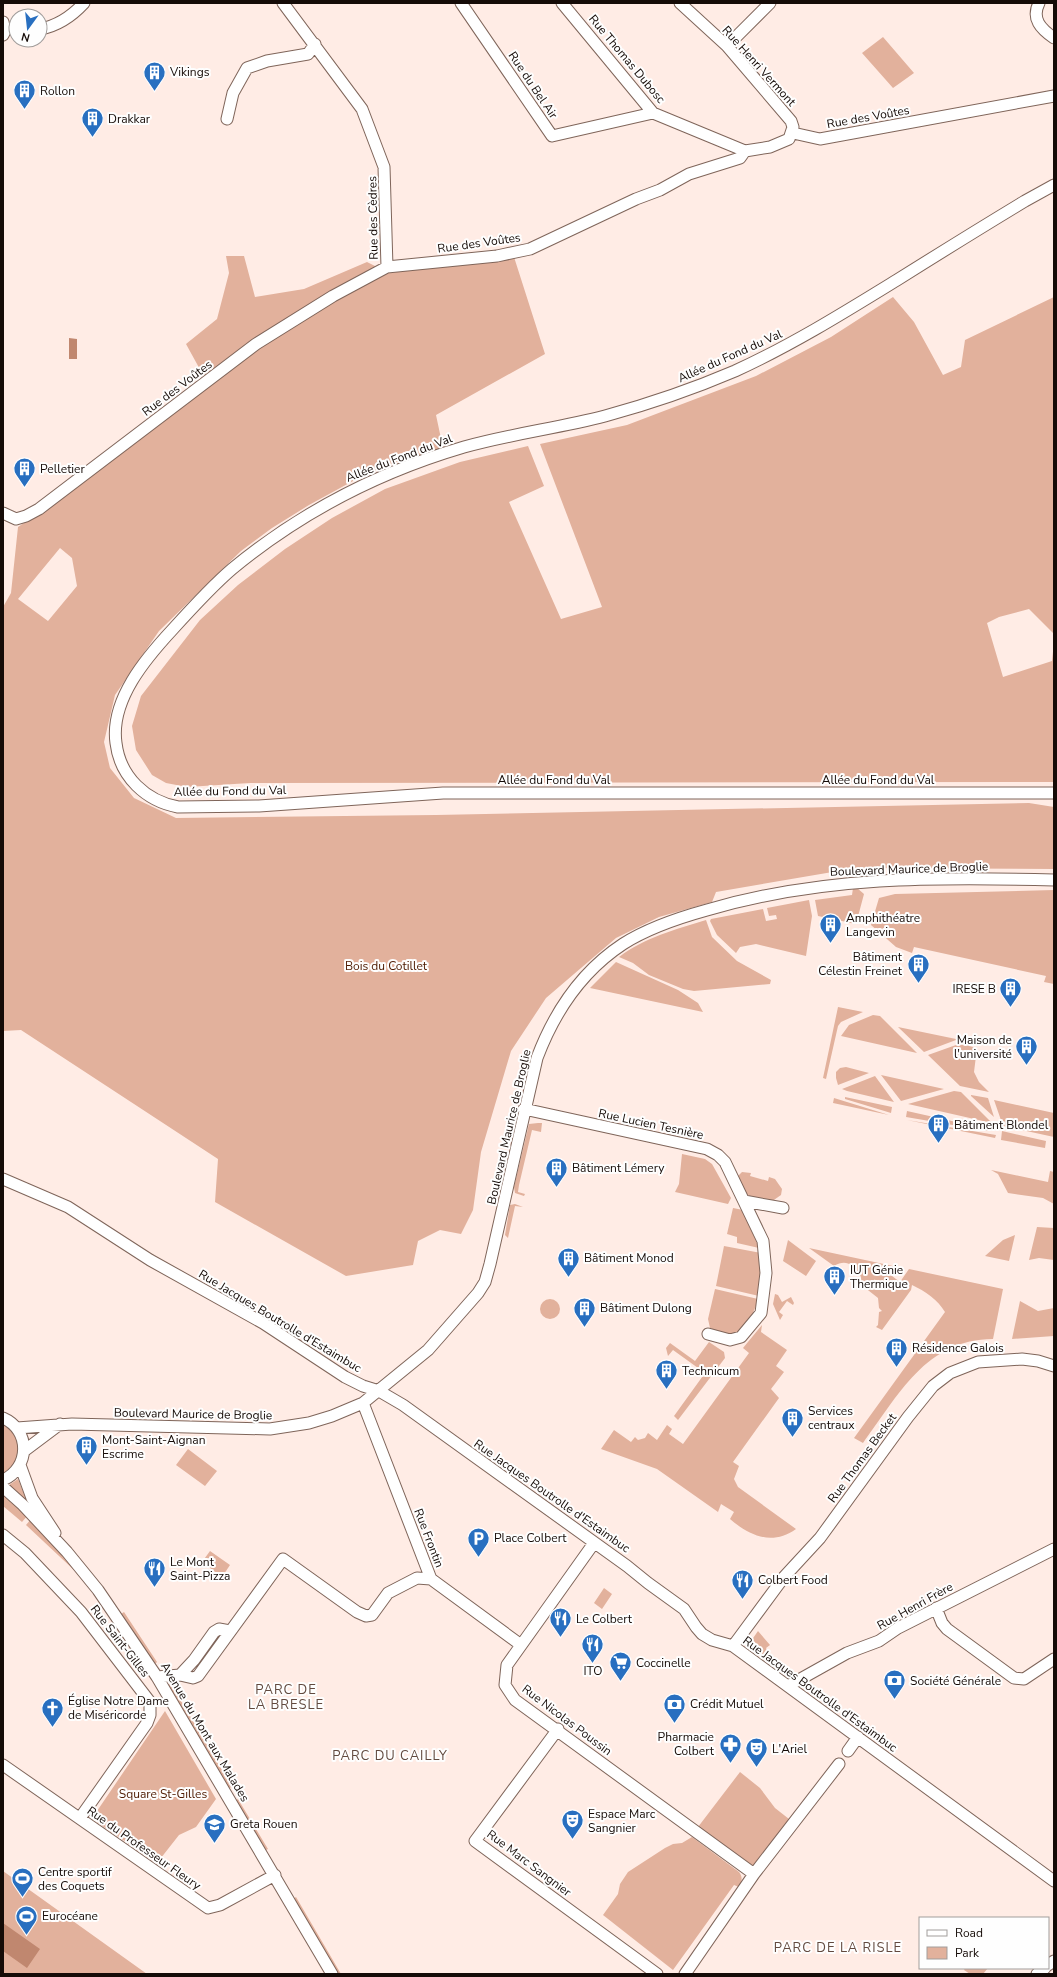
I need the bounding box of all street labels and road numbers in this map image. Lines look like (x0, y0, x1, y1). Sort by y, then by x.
street label: Rue Thomas Dubosc (585, 11, 669, 107)
street label: Rue Henri Vermont (719, 22, 800, 110)
street label: Rue du Bel Air (505, 48, 562, 122)
street label: Rue des Voûtes (825, 102, 911, 132)
street label: Rue des Cèdres (364, 176, 382, 260)
street label: Rue des Voûtes (436, 229, 522, 257)
street label: Allée du Fond du Val (675, 326, 785, 386)
street label: Rue des Voûtes (139, 356, 215, 420)
street label: Allée du Fond du Val (344, 430, 455, 486)
street label: Allée du Fond du Val (498, 772, 611, 788)
street label: Allée du Fond du Val (822, 772, 935, 788)
street label: Allée du Fond du Val (174, 782, 287, 800)
street label: Boulevard Maurice de Broglie (829, 858, 989, 880)
street label: Boulevard Maurice de Broglie (483, 1048, 535, 1206)
street label: Rue Lucien Tesnière (597, 1105, 705, 1143)
street label: Rue Jacques Boutrolle d'Estaimbuc (196, 1266, 365, 1376)
street label: Boulevard Maurice de Broglie (114, 1405, 272, 1423)
street label: Rue Thomas Becket (824, 1409, 900, 1506)
street label: Rue Jacques Boutrolle d'Estaimbuc (471, 1436, 634, 1556)
street label: Rue Frontin (410, 1506, 448, 1570)
street label: Rue Henri Frère (874, 1579, 956, 1633)
street label: Rue Saint-Gilles (87, 1602, 153, 1681)
street label: Rue Jacques Boutrolle d'Estaimbuc (740, 1633, 901, 1756)
street label: Avenue du Mont aux Malades (157, 1659, 253, 1805)
street label: Rue Nicolas Poussin (519, 1681, 615, 1759)
street label: Rue du Professeur Fleury (84, 1803, 205, 1894)
street label: Rue Marc Sangnier (484, 1826, 575, 1900)

